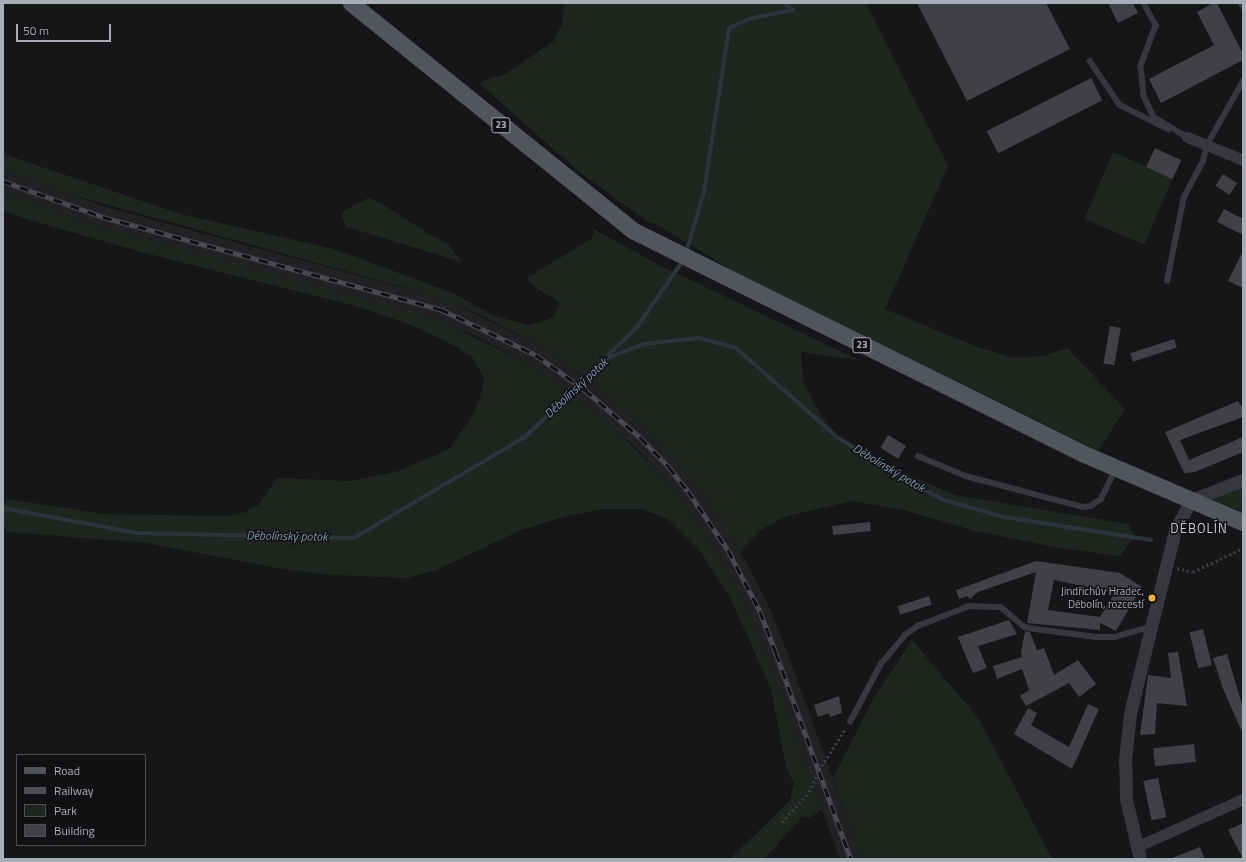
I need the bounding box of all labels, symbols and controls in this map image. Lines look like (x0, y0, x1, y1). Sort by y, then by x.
scale bar (18, 16, 113, 42)
text: 50 m (23, 21, 49, 40)
road number: 23 (491, 117, 511, 133)
road number: 23 (852, 337, 872, 353)
water label: Děbolínský potok (541, 355, 611, 421)
water label: Děbolínský potok (850, 441, 928, 495)
district label: DĚBOLÍN (1170, 520, 1228, 536)
water label: Děbolínský potok (246, 528, 328, 544)
place label: Jindřichův Hradec, Děbolín, rozcestí (1061, 585, 1144, 611)
marker: Jindřichův Hradec, Děbolín, rozcestí (1147, 593, 1157, 603)
legend (16, 754, 146, 846)
text: Road (54, 761, 80, 780)
text: Railway (54, 781, 94, 800)
text: Park (54, 801, 77, 820)
text: Building (54, 821, 95, 840)

